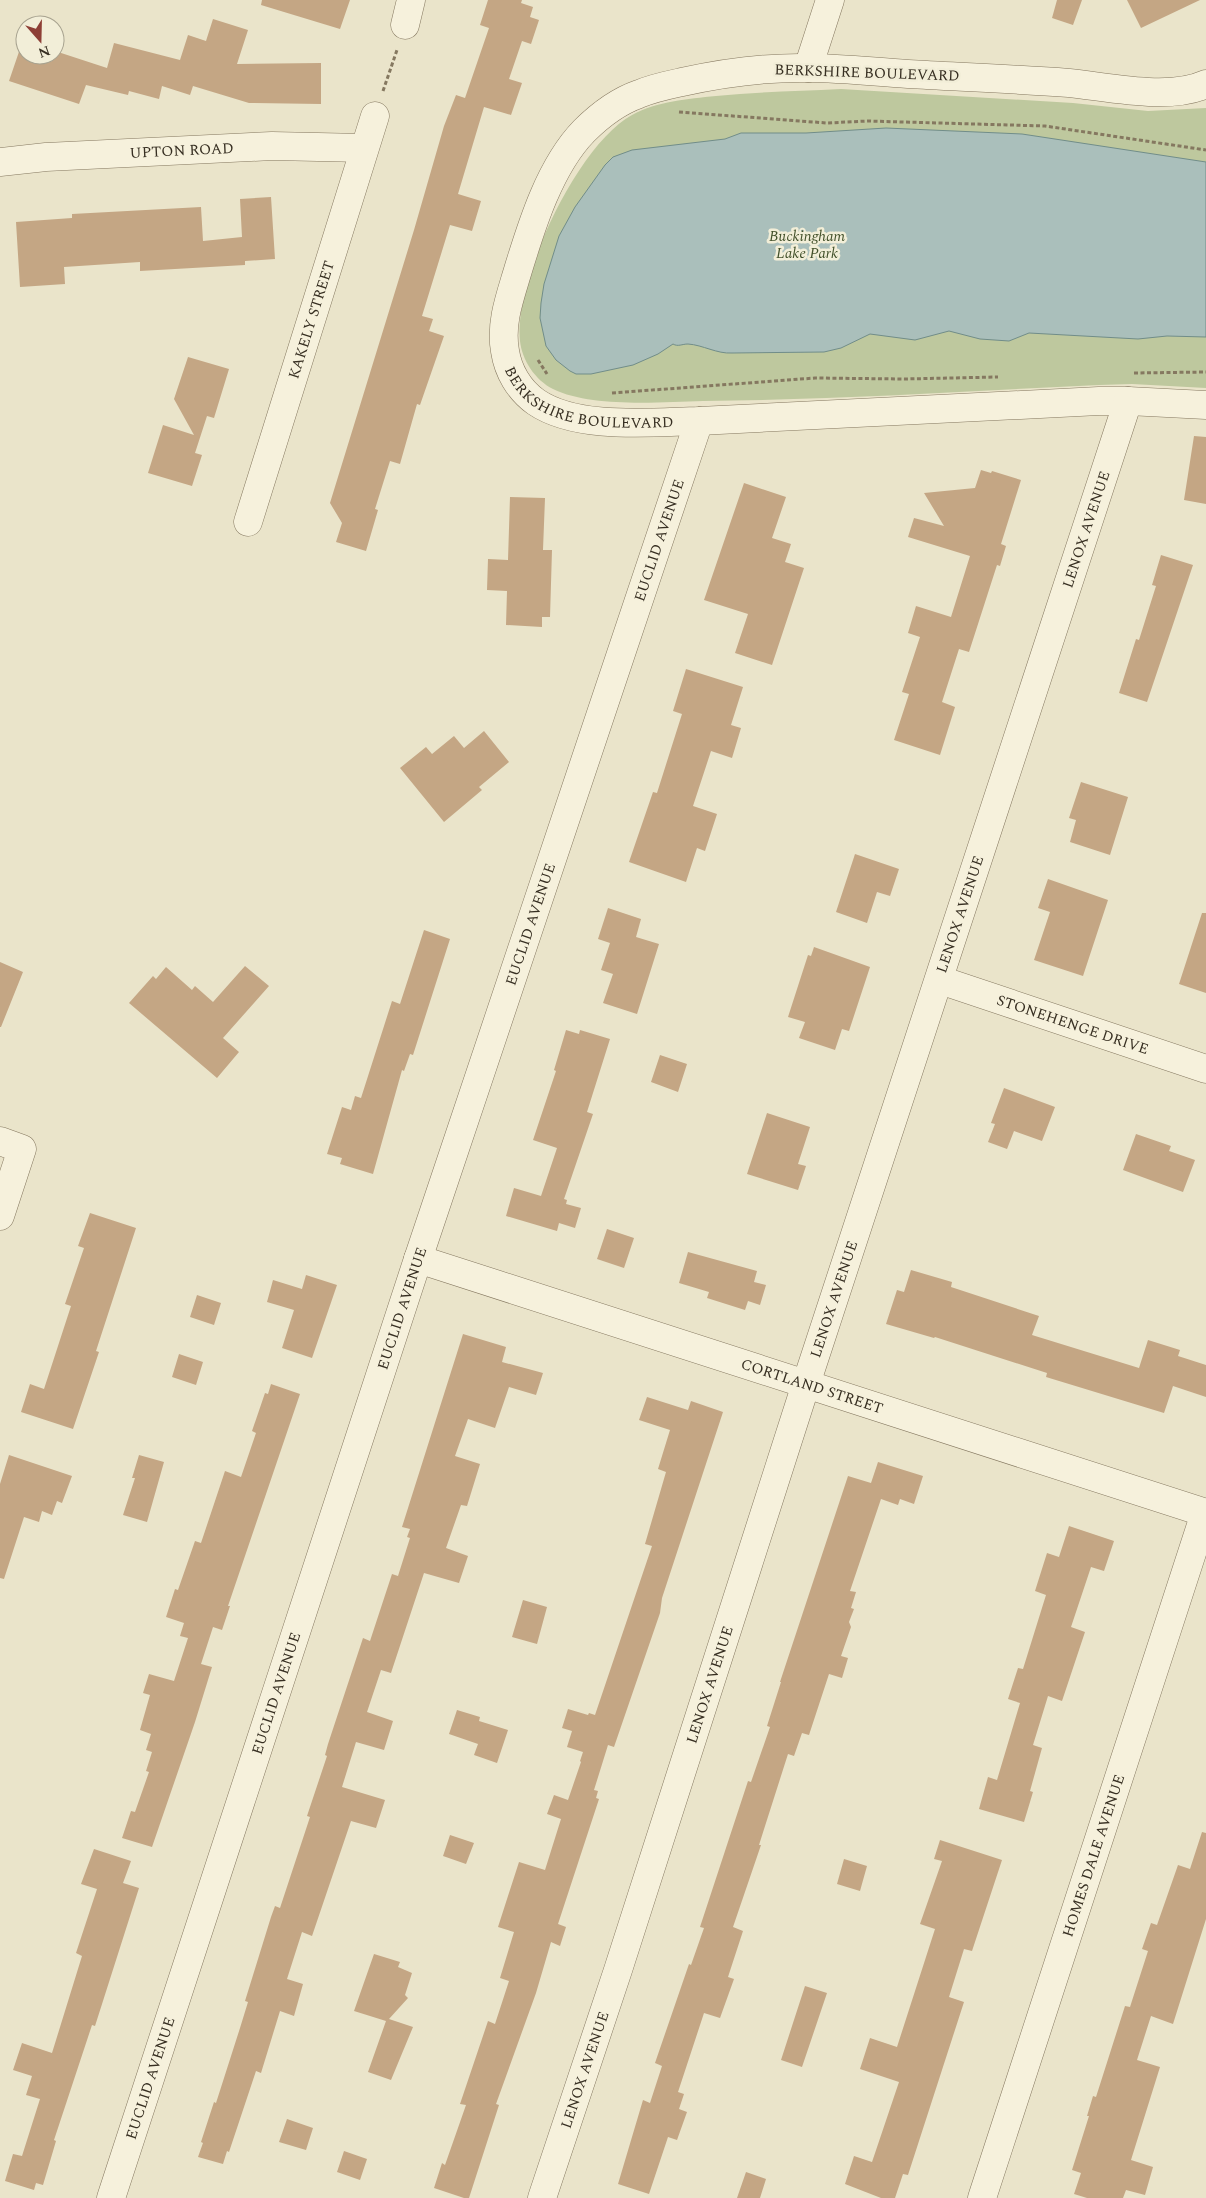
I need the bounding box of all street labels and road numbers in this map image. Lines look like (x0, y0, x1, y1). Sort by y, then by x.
street label: BERKSHIRE BOULEVARD (774, 58, 960, 88)
street label: UPTON ROAD (129, 136, 234, 164)
street label: KAKELY STREET (282, 258, 341, 382)
street label: BERKSHIRE BOULEVARD (499, 362, 674, 434)
street label: LENOX AVENUE (1056, 468, 1116, 591)
street label: EUCLID AVENUE (628, 476, 690, 605)
street label: LENOX AVENUE (930, 853, 990, 976)
street label: EUCLID AVENUE (499, 860, 561, 988)
street label: STONEHENGE DRIVE (994, 988, 1152, 1061)
street label: LENOX AVENUE (804, 1238, 864, 1361)
street label: EUCLID AVENUE (371, 1244, 433, 1373)
street label: CORTLAND STREET (738, 1352, 886, 1420)
street label: LENOX AVENUE (680, 1623, 739, 1746)
street label: EUCLID AVENUE (245, 1629, 307, 1758)
street label: HOMES DALE AVENUE (1056, 1771, 1131, 1940)
street label: LENOX AVENUE (554, 2008, 615, 2132)
street label: EUCLID AVENUE (119, 2014, 181, 2143)

